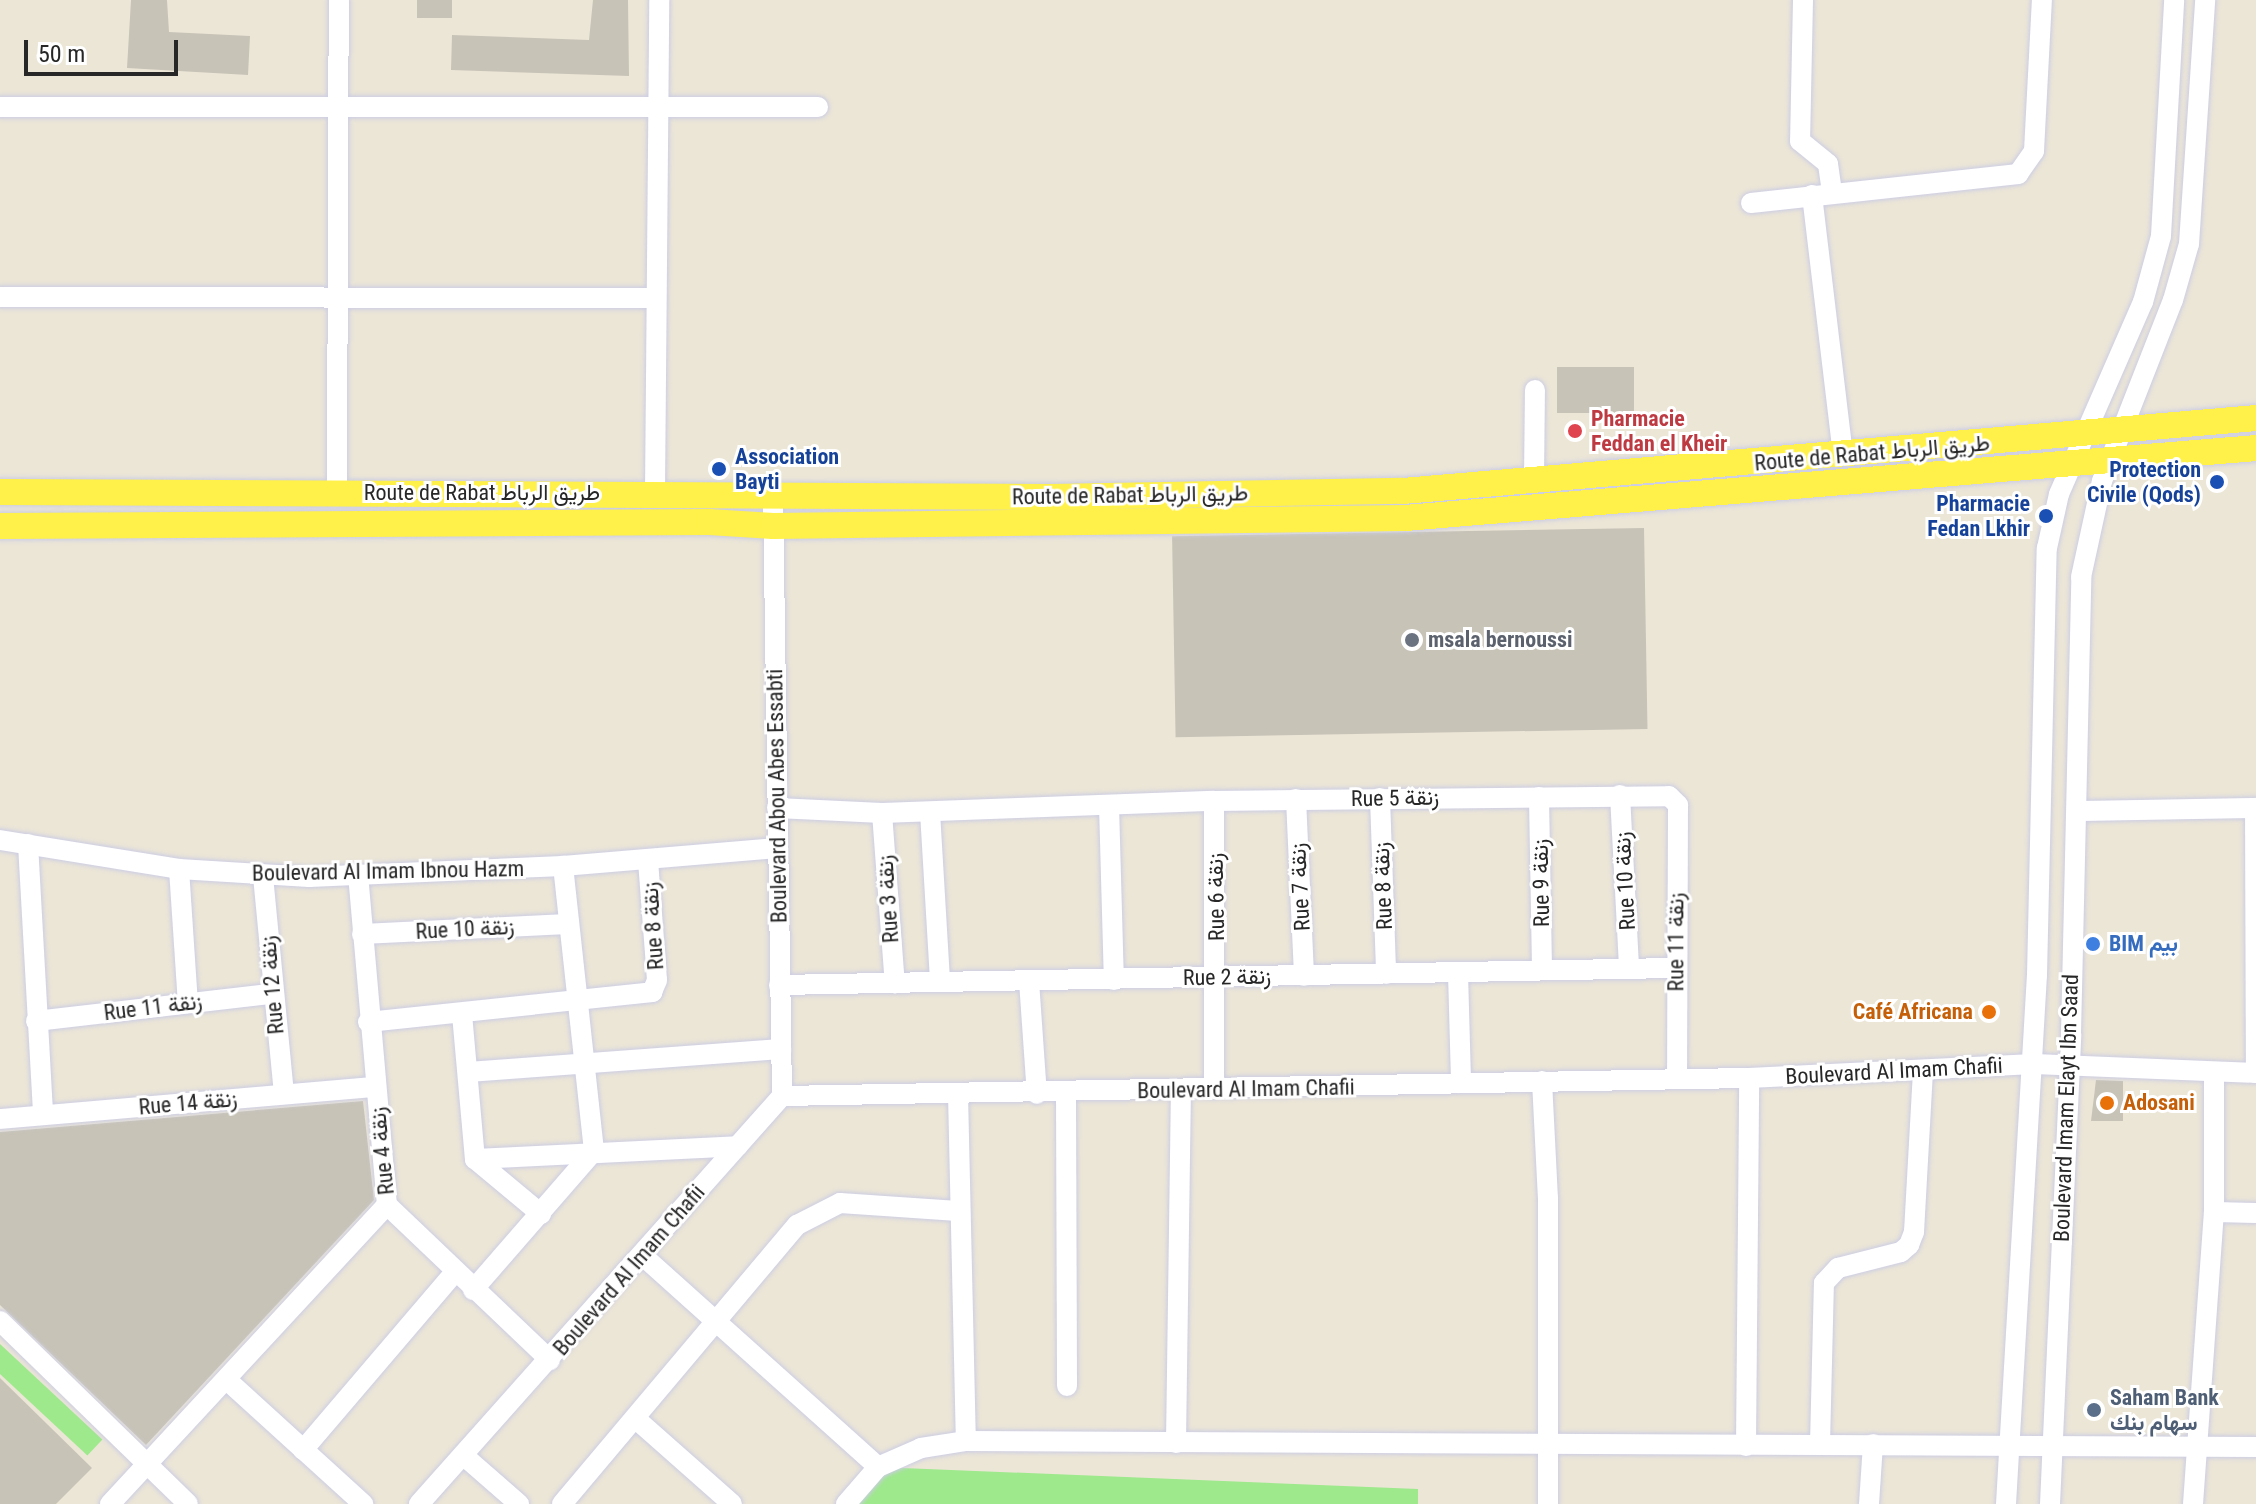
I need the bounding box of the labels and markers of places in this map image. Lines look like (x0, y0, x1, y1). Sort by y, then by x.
place label: Pharmacie Feddan el Kheir (1591, 405, 1727, 456)
marker: Pharmacie Feddan el Kheir (1566, 422, 1584, 440)
place label: Association Bayti (735, 443, 839, 494)
place label: Protection Civile (Qods) (2087, 456, 2201, 508)
marker: Association Bayti (710, 460, 728, 478)
marker: Protection Civile (Qods) (2208, 473, 2226, 491)
place label: Pharmacie Fedan Lkhir (1927, 490, 2030, 542)
marker: Pharmacie Fedan Lkhir (2037, 507, 2055, 525)
place label: msala bernoussi (1428, 627, 1572, 653)
marker: msala bernoussi (1403, 631, 1421, 649)
place label: BIM بيم (2109, 931, 2178, 957)
marker: BIM بيم (2084, 935, 2102, 953)
place label: Café Africana (1853, 999, 1973, 1025)
marker: Café Africana (1980, 1003, 1998, 1021)
place label: Adosani (2123, 1090, 2195, 1116)
marker: Adosani (2098, 1094, 2116, 1112)
place label: Saham Bank سهام بنك (2110, 1384, 2219, 1436)
marker: Saham Bank سهام بنك (2085, 1401, 2103, 1419)

